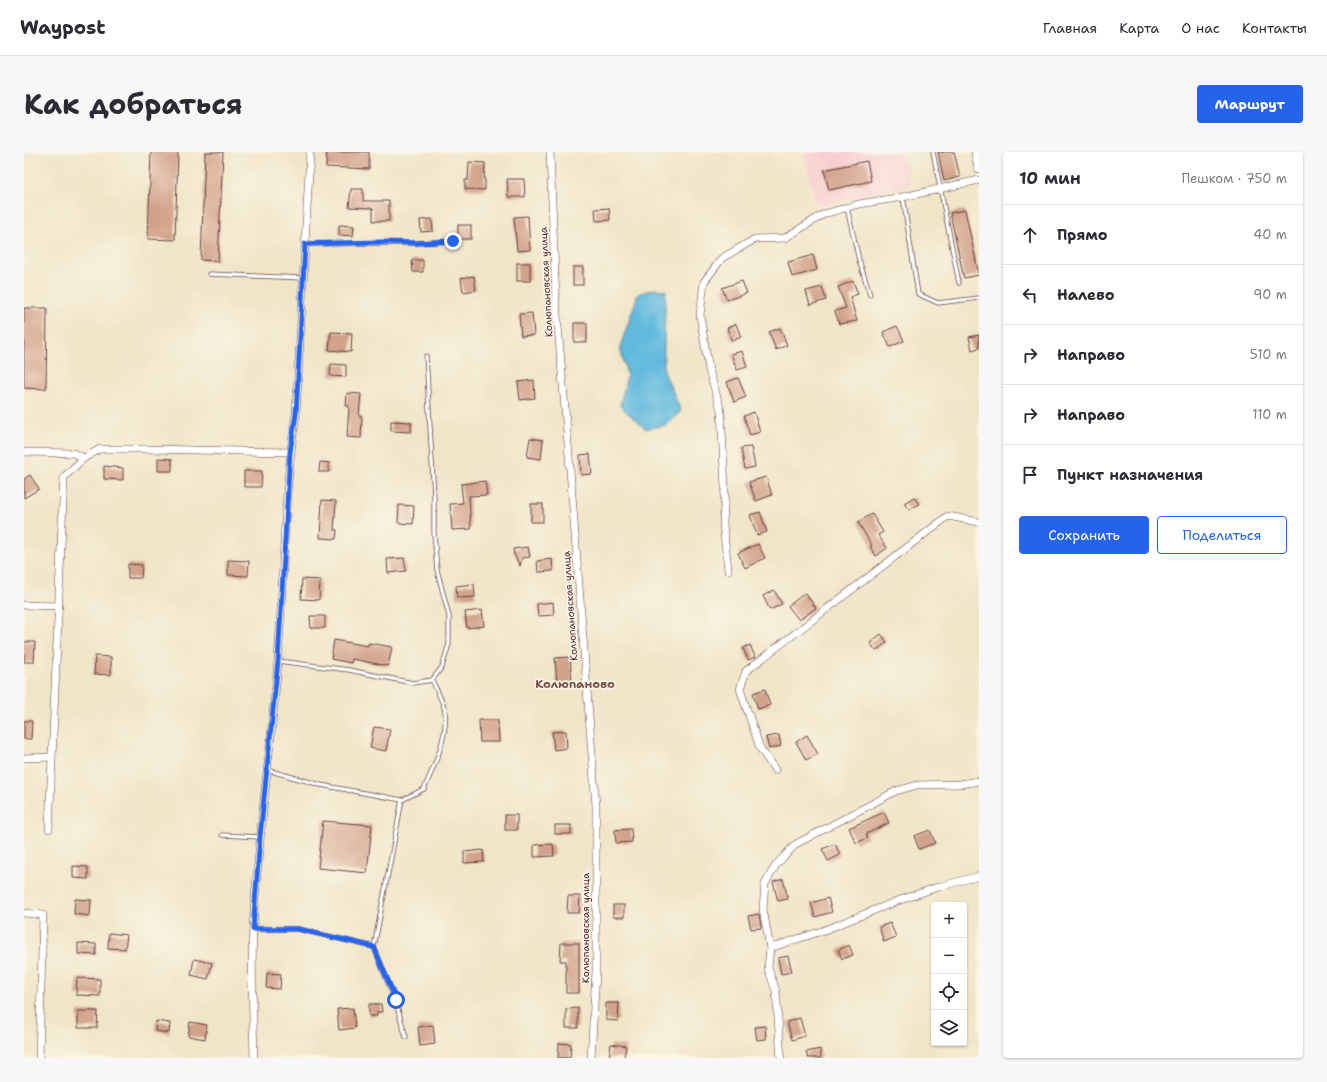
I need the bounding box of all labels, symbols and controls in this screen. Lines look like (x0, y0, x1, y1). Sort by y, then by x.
text: Waypost (20, 15, 105, 40)
text: Главная (1043, 19, 1097, 37)
text: Карта (1119, 19, 1159, 37)
text: О нас (1181, 19, 1220, 37)
text: Контакты (1242, 19, 1307, 37)
text: Как добраться (24, 85, 243, 123)
button: Маршрут (1197, 85, 1303, 123)
text: 10 мин (1019, 167, 1081, 189)
text: Пешком · 750 m (1181, 170, 1287, 187)
icon: ahead (1019, 224, 1041, 246)
text: Прямо (1057, 225, 1107, 245)
street label: Колюпановская улица (537, 226, 555, 337)
text: 40 m (1253, 226, 1287, 243)
route end (444, 232, 462, 250)
icon: left (1019, 284, 1041, 306)
text: Налево (1057, 285, 1115, 305)
text: 90 m (1253, 286, 1287, 303)
icon: right (1019, 344, 1041, 366)
text: Направо (1057, 345, 1125, 365)
text: 510 m (1250, 346, 1287, 363)
icon: right (1019, 404, 1041, 426)
text: Направо (1057, 405, 1125, 425)
text: 110 m (1252, 406, 1287, 423)
icon: arrive (1019, 464, 1041, 486)
text: Пункт назначения (1057, 465, 1203, 485)
button: Сохранить (1019, 516, 1149, 554)
button: Поделиться (1157, 516, 1287, 554)
street label: Колюпановская улица (560, 550, 580, 662)
district label: Колюпаново (535, 676, 615, 692)
street label: Колюпановская улица (579, 872, 592, 983)
map controls (931, 902, 967, 1046)
button: + (931, 902, 967, 938)
button: − (931, 938, 967, 974)
button: locate (931, 974, 967, 1010)
route start (387, 991, 405, 1009)
button: layers (931, 1010, 967, 1046)

